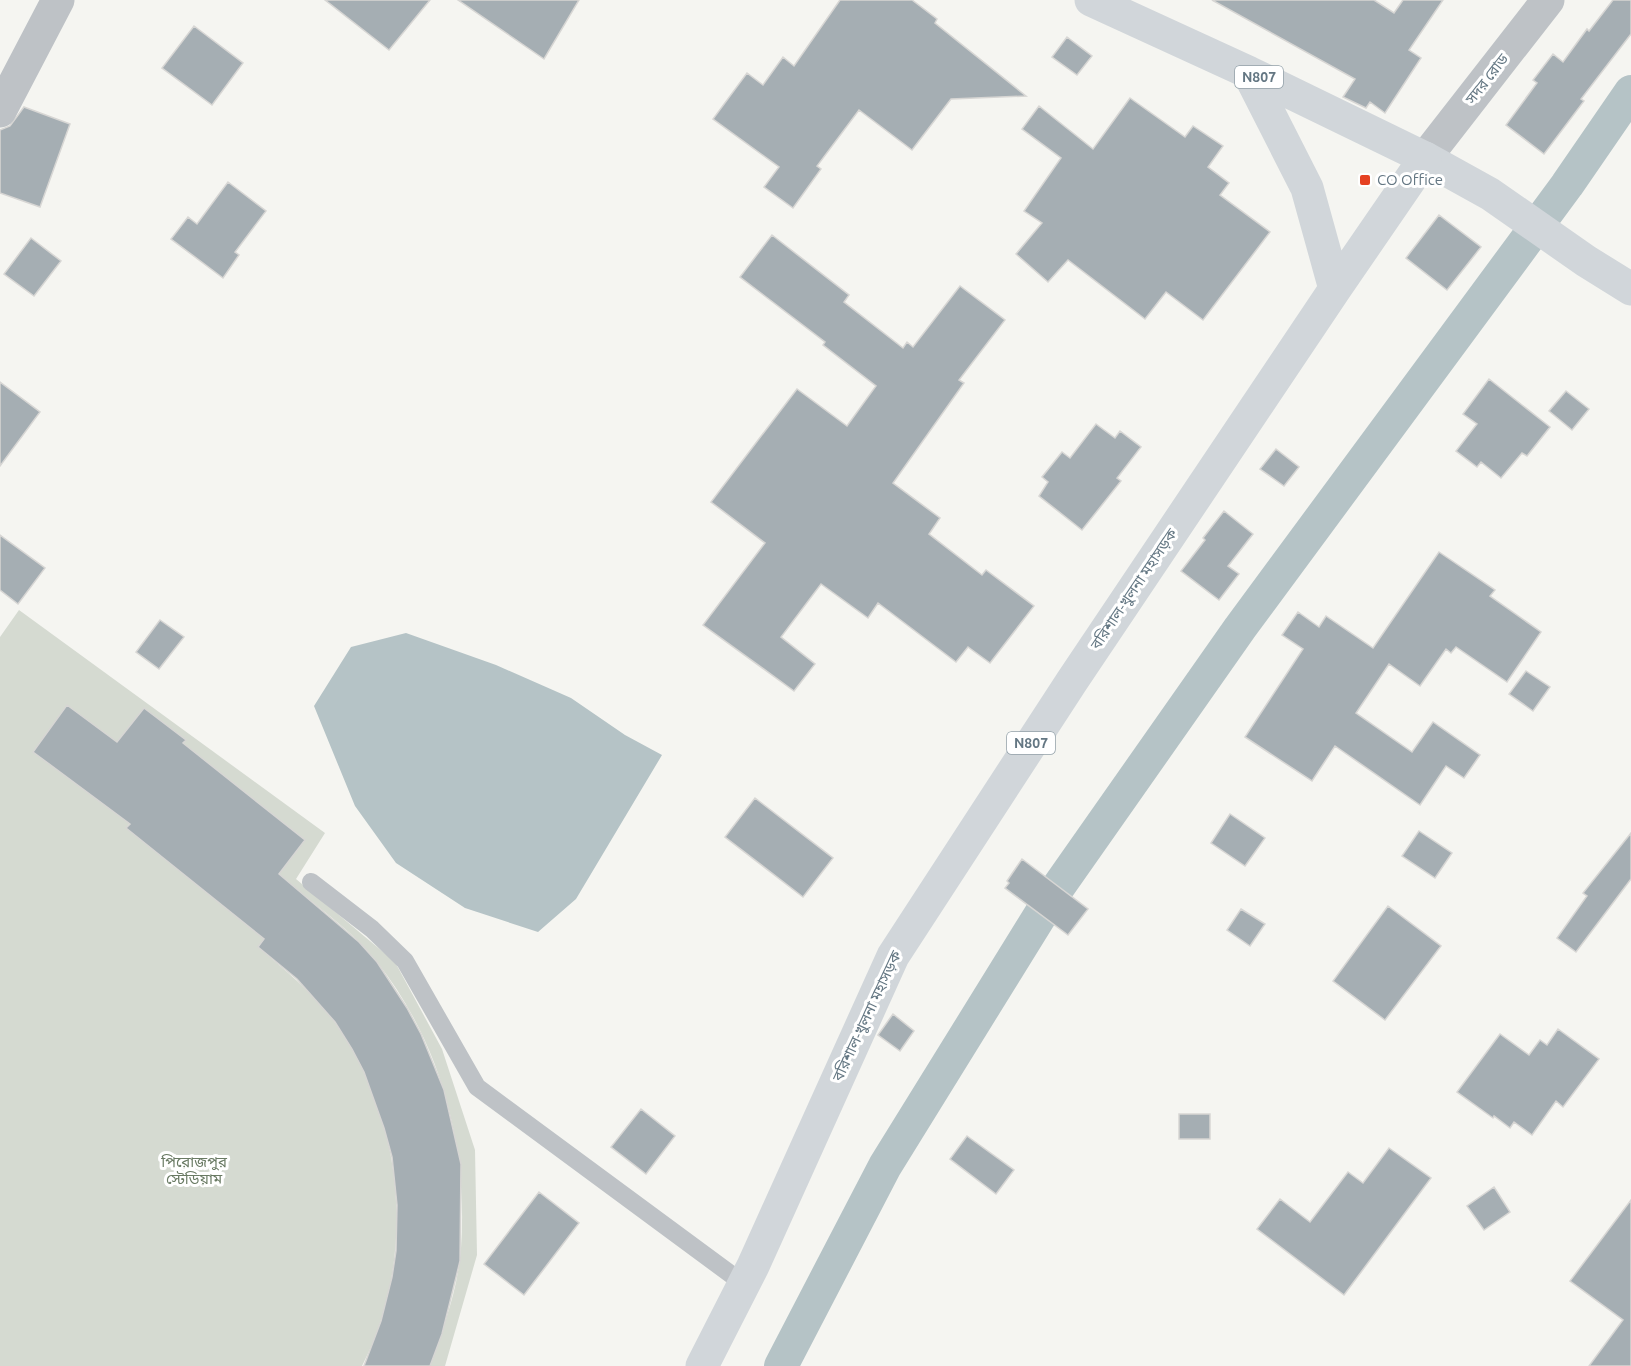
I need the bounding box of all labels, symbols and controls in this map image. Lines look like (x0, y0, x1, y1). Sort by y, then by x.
street label: সদর রোড (1461, 50, 1512, 108)
road number: N807 (1235, 66, 1283, 88)
place label: CO Office (1377, 171, 1443, 188)
marker: CO Office (1358, 173, 1372, 187)
street label: বরিশাল-খুলনা মহাসড়ক (1086, 524, 1182, 654)
road number: N807 (1007, 732, 1055, 754)
street label: বরিশাল-খুলনা মহাসড়ক (828, 947, 906, 1085)
park label: পিরোজপুর স্টেডিয়াম (160, 1153, 228, 1187)

